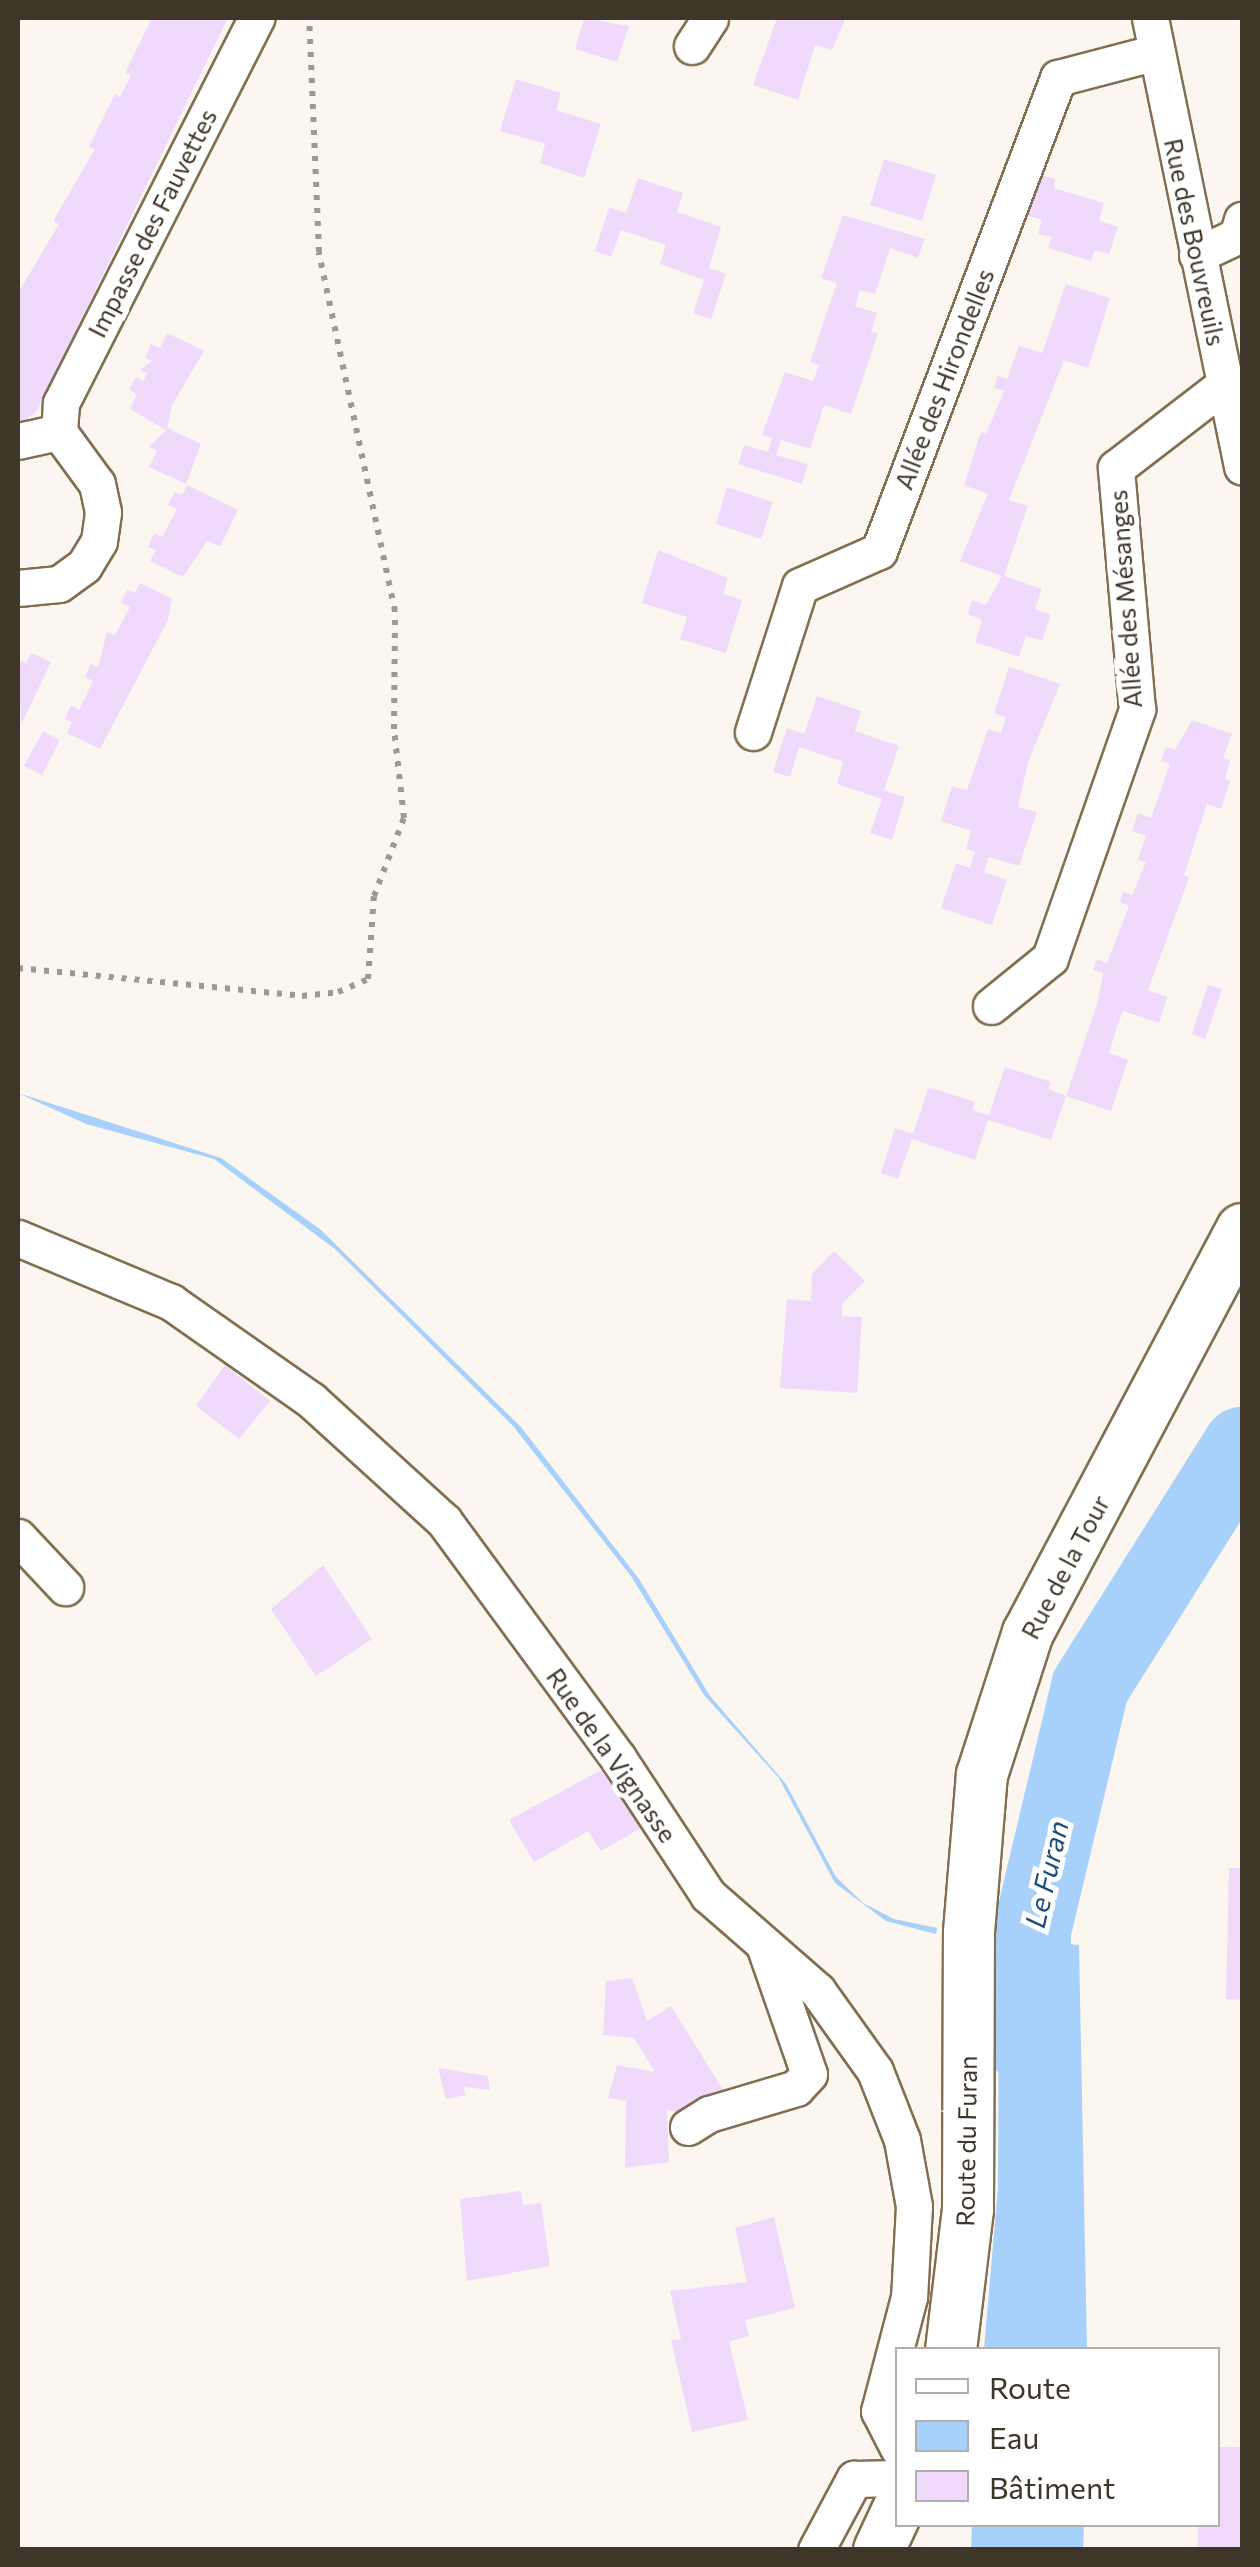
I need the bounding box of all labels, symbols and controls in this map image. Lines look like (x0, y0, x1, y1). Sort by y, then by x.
street label: Impasse des Fauvettes (81, 104, 223, 342)
street label: Rue des Bouvreuils (1158, 136, 1232, 348)
street label: Allée des Hirondelles (888, 265, 1000, 493)
street label: Allée des Mésanges (1102, 489, 1148, 709)
street label: Rue de la Tour (1015, 1490, 1115, 1644)
street label: Rue de la Vignasse (541, 1662, 683, 1848)
water label: Le Furan (1017, 1817, 1075, 1931)
street label: Route du Furan (950, 2055, 982, 2227)
legend (895, 2347, 1220, 2527)
text: Route (989, 2368, 1071, 2405)
text: Eau (989, 2418, 1039, 2455)
text: Bâtiment (989, 2468, 1115, 2505)

